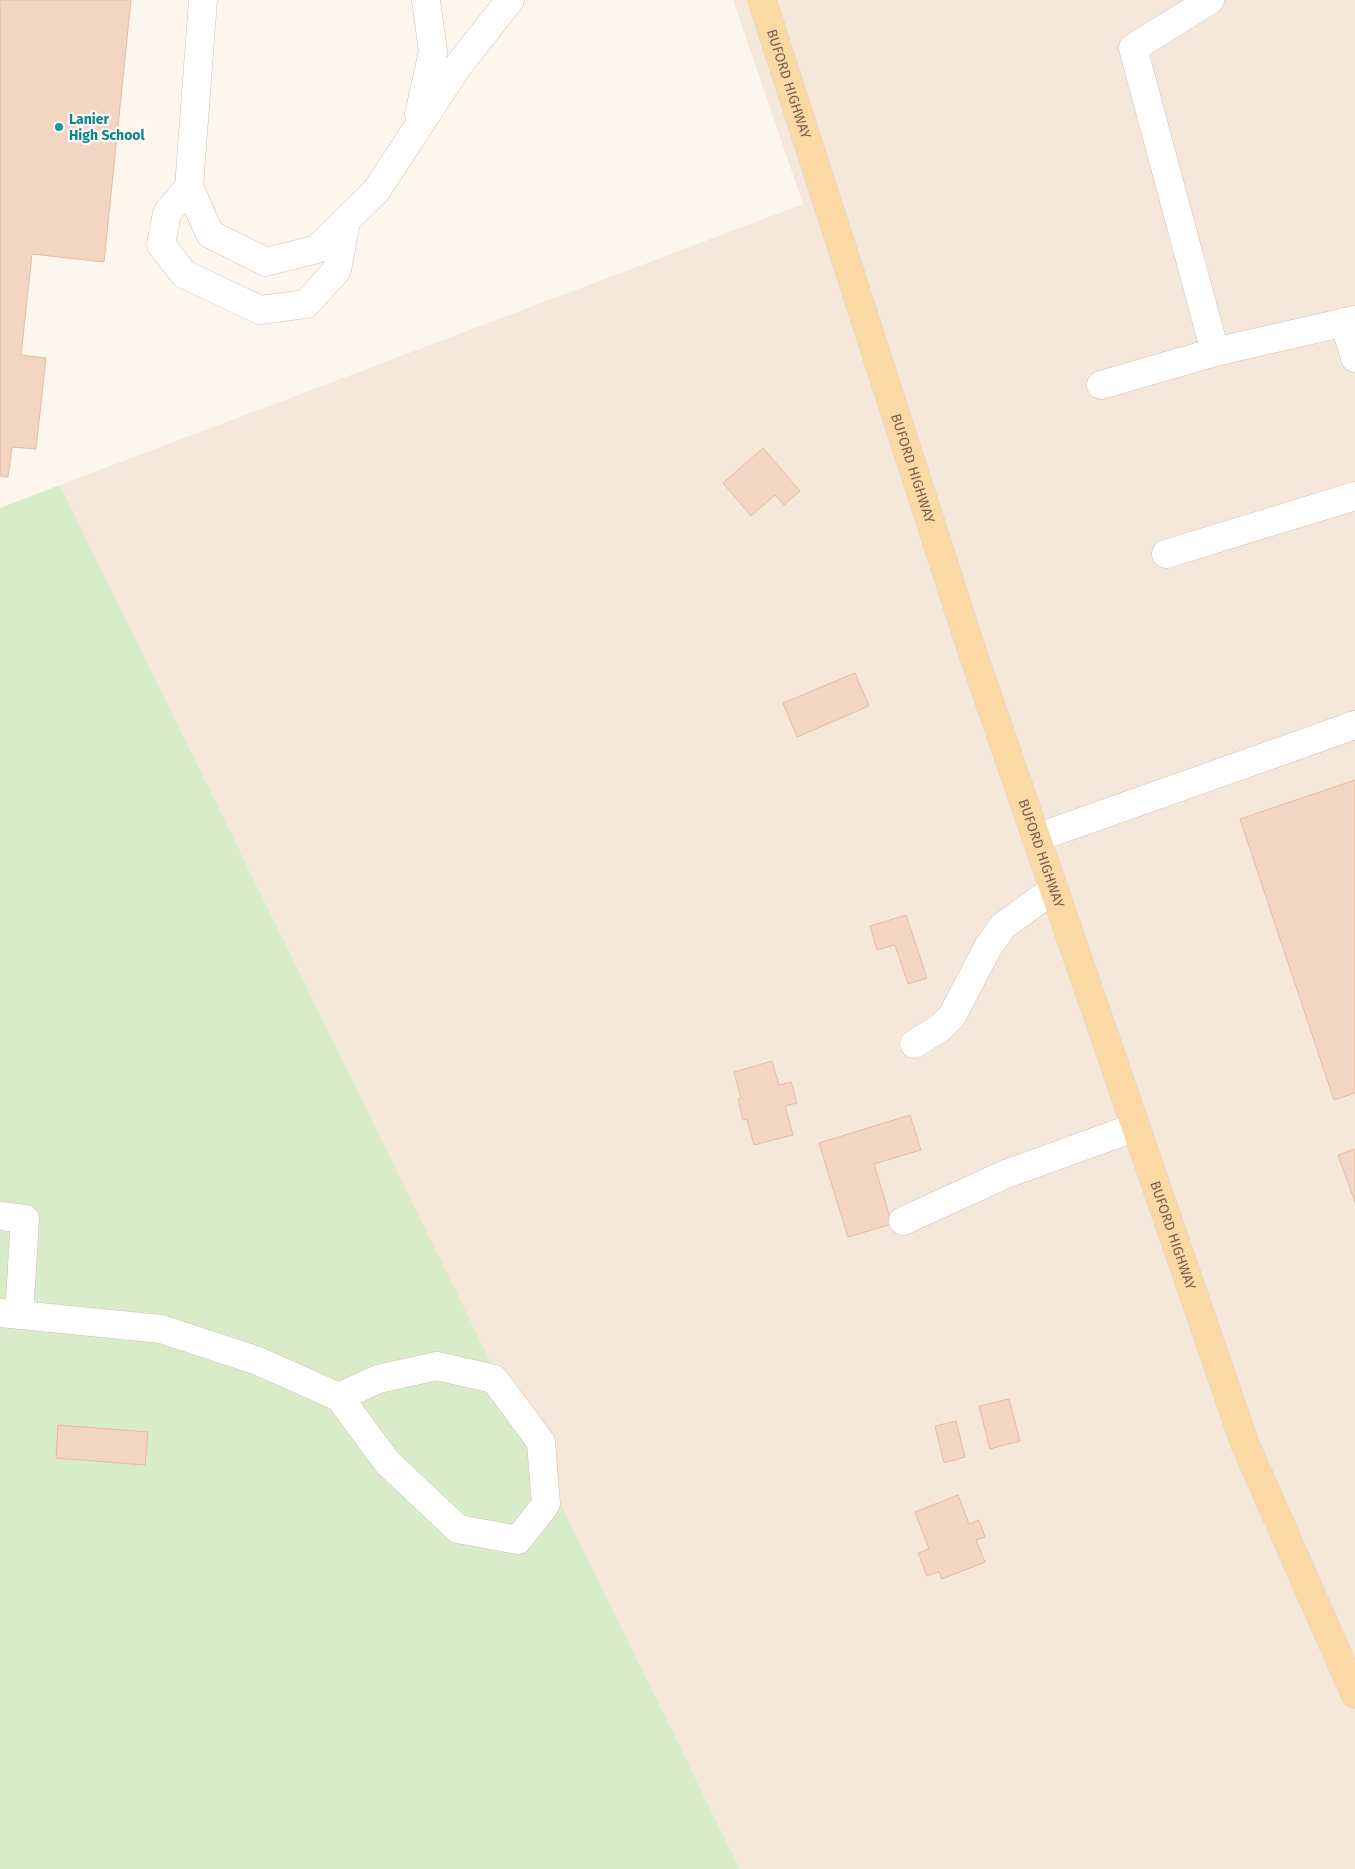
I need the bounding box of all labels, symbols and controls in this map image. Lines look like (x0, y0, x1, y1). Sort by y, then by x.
street label: BUFORD HIGHWAY (763, 27, 814, 141)
place label: Lanier High School (69, 111, 146, 144)
marker: Lanier High School (53, 121, 65, 133)
street label: BUFORD HIGHWAY (887, 412, 938, 526)
street label: BUFORD HIGHWAY (1015, 797, 1068, 910)
street label: BUFORD HIGHWAY (1146, 1179, 1199, 1292)

